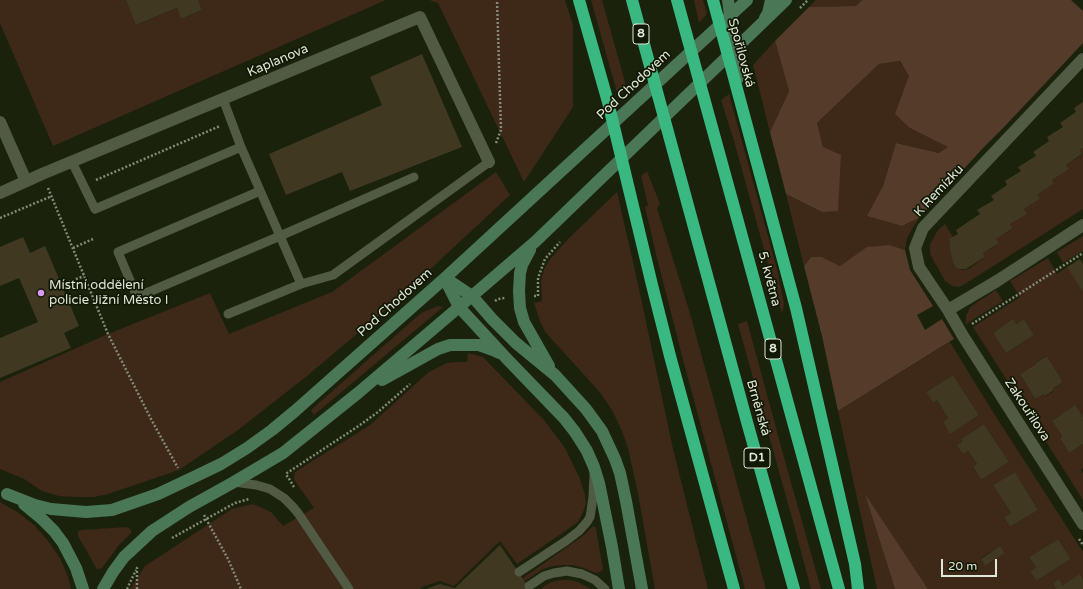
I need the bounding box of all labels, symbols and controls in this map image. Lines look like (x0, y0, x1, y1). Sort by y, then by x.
street label: Spořilovská (724, 17, 758, 89)
road number: 8 (633, 24, 649, 44)
street label: Kaplanova (245, 41, 311, 81)
street label: Pod Chodovem (594, 47, 674, 123)
street label: K Remízku (911, 162, 967, 220)
street label: 5. května (754, 250, 784, 308)
street label: Pod Chodovem (354, 265, 436, 341)
place label: Místní oddělení policie Jižní Město I (49, 278, 169, 309)
marker: Místní oddělení policie Jižní Město I (36, 288, 46, 298)
road number: 8 (765, 339, 781, 359)
street label: Zakouřilova (1001, 376, 1053, 444)
street label: Brněnská (743, 378, 773, 438)
road number: D1 (744, 448, 770, 468)
scale bar (943, 551, 999, 577)
text: 20 m (948, 559, 977, 573)

